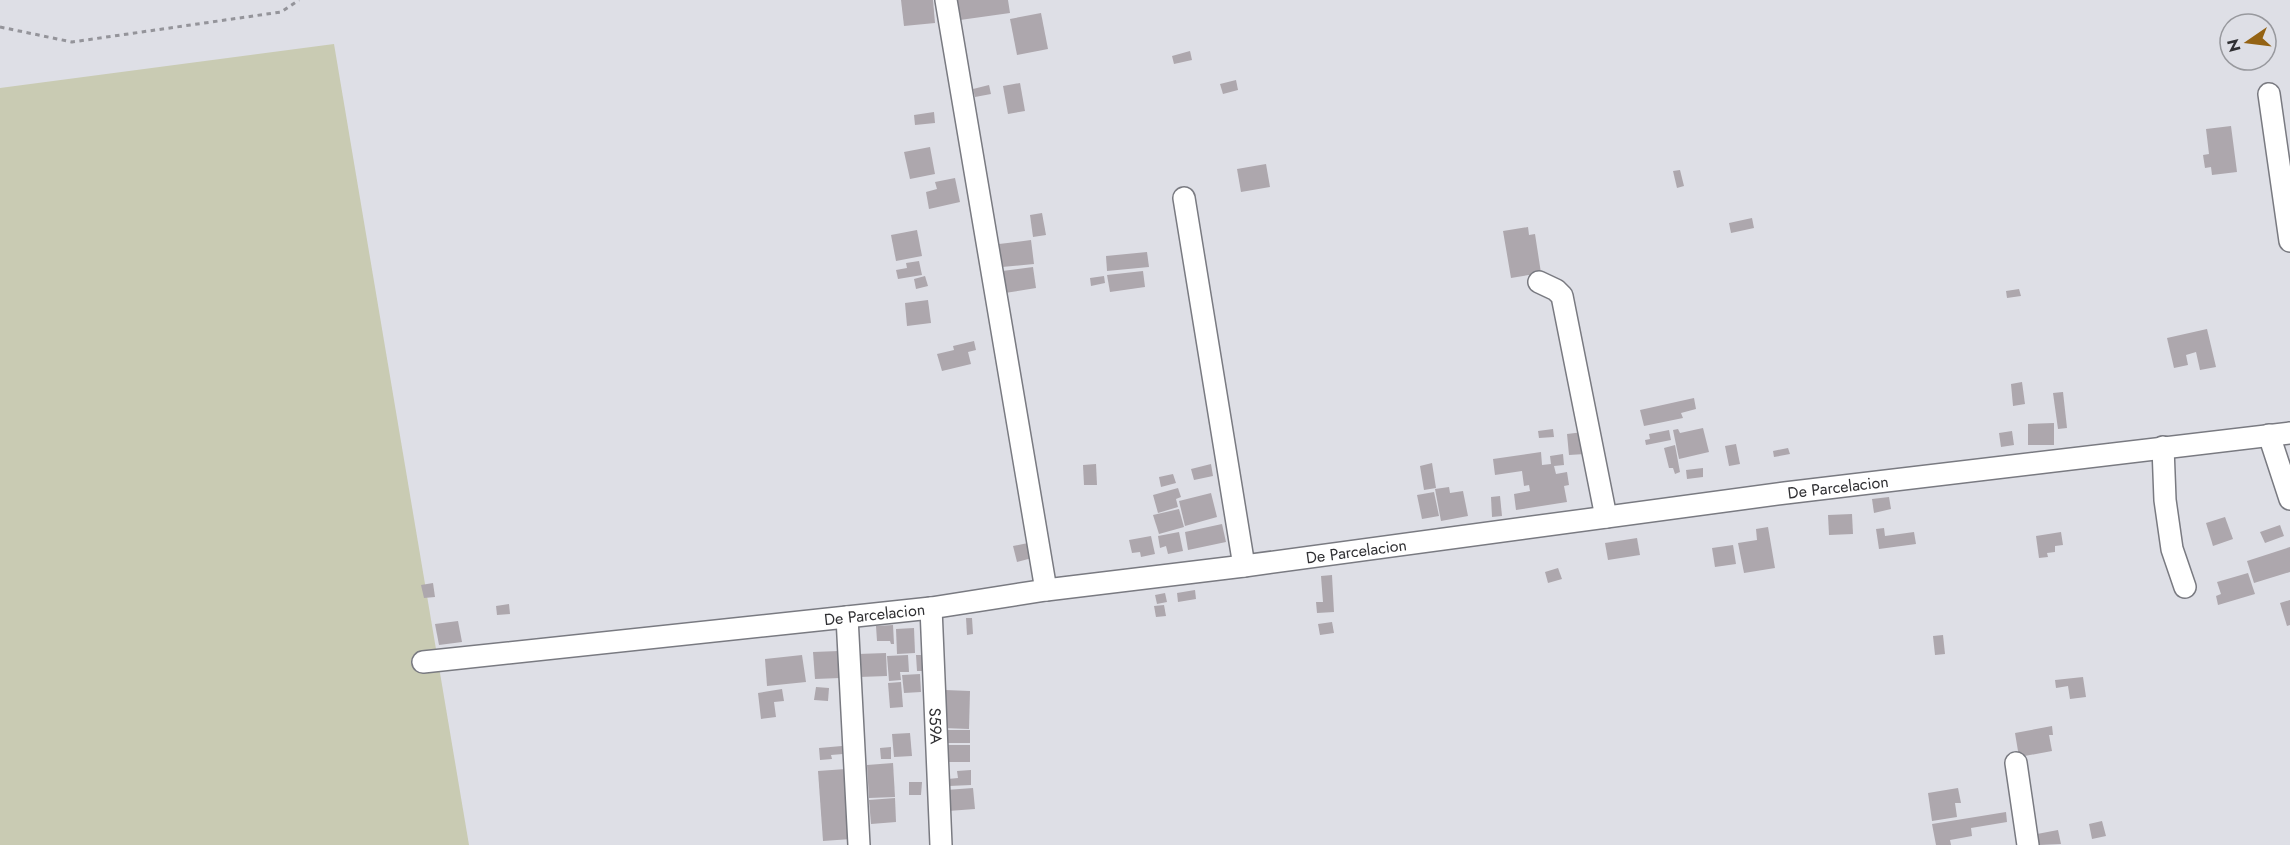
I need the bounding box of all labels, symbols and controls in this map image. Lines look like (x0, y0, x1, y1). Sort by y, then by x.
north arrow (2218, 12, 2278, 72)
text: N (2221, 37, 2247, 54)
street label: De Parcelacion (1786, 470, 1890, 505)
street label: De Parcelacion (1305, 533, 1408, 570)
street label: De Parcelacion (823, 598, 926, 631)
street label: S59A (923, 707, 948, 745)

